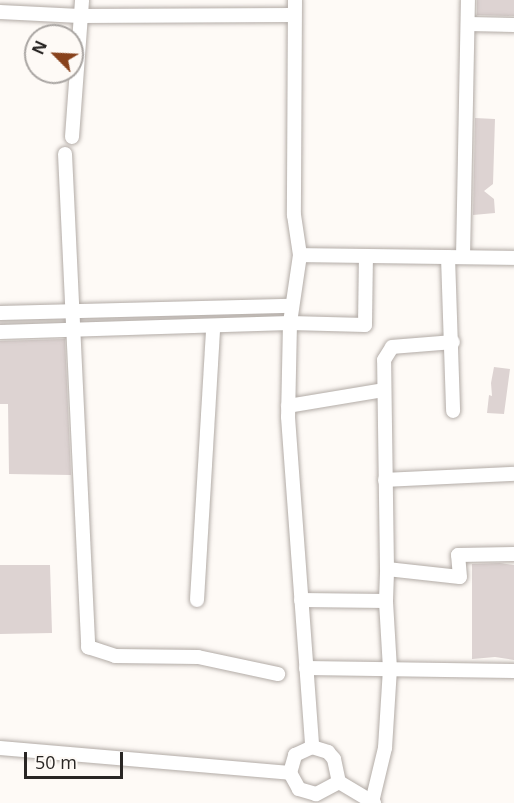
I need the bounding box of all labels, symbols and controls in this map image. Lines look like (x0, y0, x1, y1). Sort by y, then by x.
north arrow (24, 24, 84, 84)
text: N (27, 37, 52, 58)
scale bar (27, 740, 126, 778)
text: 50 m (35, 750, 77, 774)

